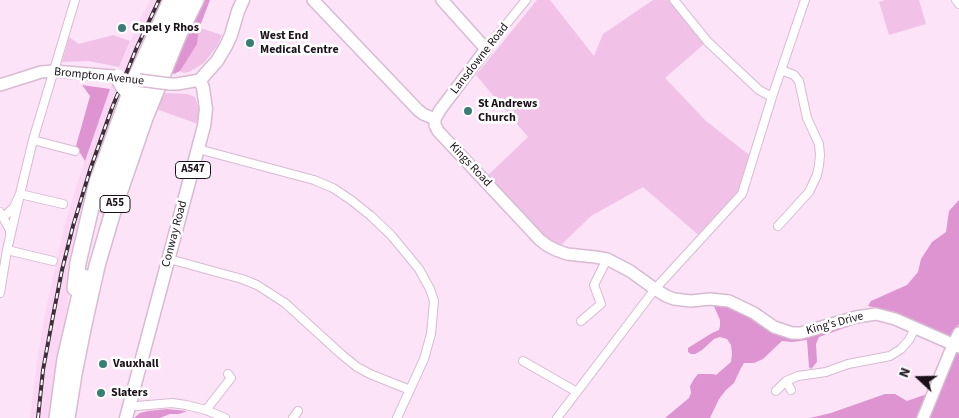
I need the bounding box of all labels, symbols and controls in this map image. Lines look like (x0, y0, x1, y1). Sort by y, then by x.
place label: Capel y Rhos (132, 21, 199, 35)
street label: Lansdowne Road (448, 21, 512, 97)
marker: Capel y Rhos (116, 22, 128, 34)
place label: West End Medical Centre (260, 29, 339, 57)
marker: West End Medical Centre (244, 37, 256, 49)
street label: Brompton Avenue (53, 65, 145, 89)
place label: St Andrews Church (478, 97, 537, 125)
marker: St Andrews Church (462, 105, 474, 117)
street label: Kings Road (446, 140, 494, 190)
road number: A547 (176, 162, 210, 178)
road number: A55 (100, 195, 130, 212)
street label: Conway Road (159, 199, 191, 269)
street label: King's Drive (805, 309, 865, 339)
north arrow (894, 353, 944, 403)
place label: Vauxhall (113, 357, 159, 371)
marker: Vauxhall (97, 358, 109, 370)
text: N (894, 365, 916, 381)
place label: Slaters (111, 386, 148, 400)
marker: Slaters (95, 387, 107, 399)

